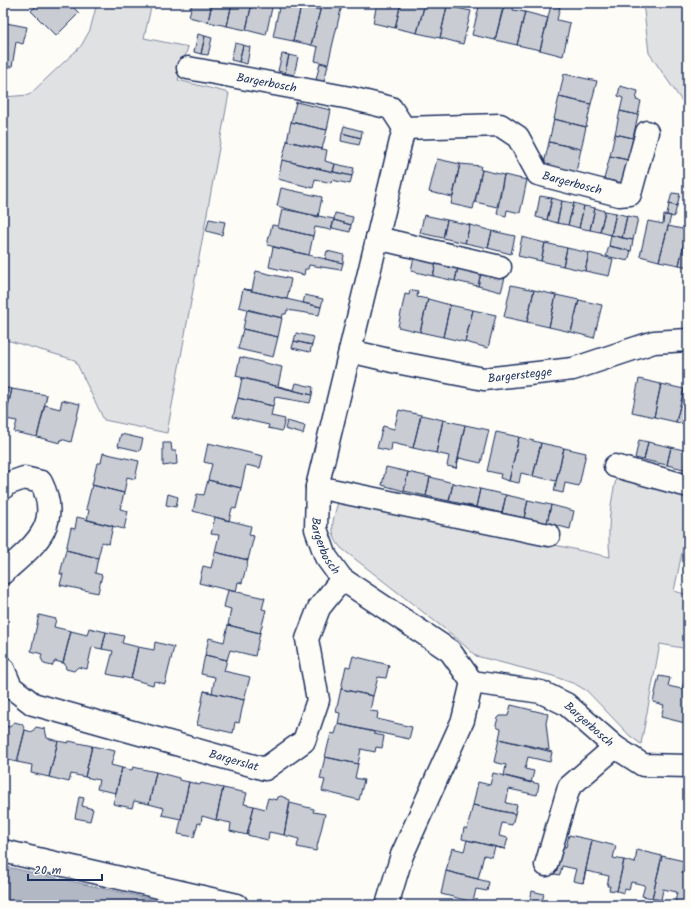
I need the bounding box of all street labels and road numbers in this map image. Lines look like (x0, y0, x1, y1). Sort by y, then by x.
street label: Bargerbosch (235, 68, 298, 97)
street label: Bargerbosch (540, 166, 604, 200)
street label: Bargerstegge (487, 362, 553, 388)
street label: Bargerbosch (306, 517, 345, 578)
street label: Bargerbosch (560, 697, 618, 751)
street label: Bargerslat (207, 744, 261, 776)

